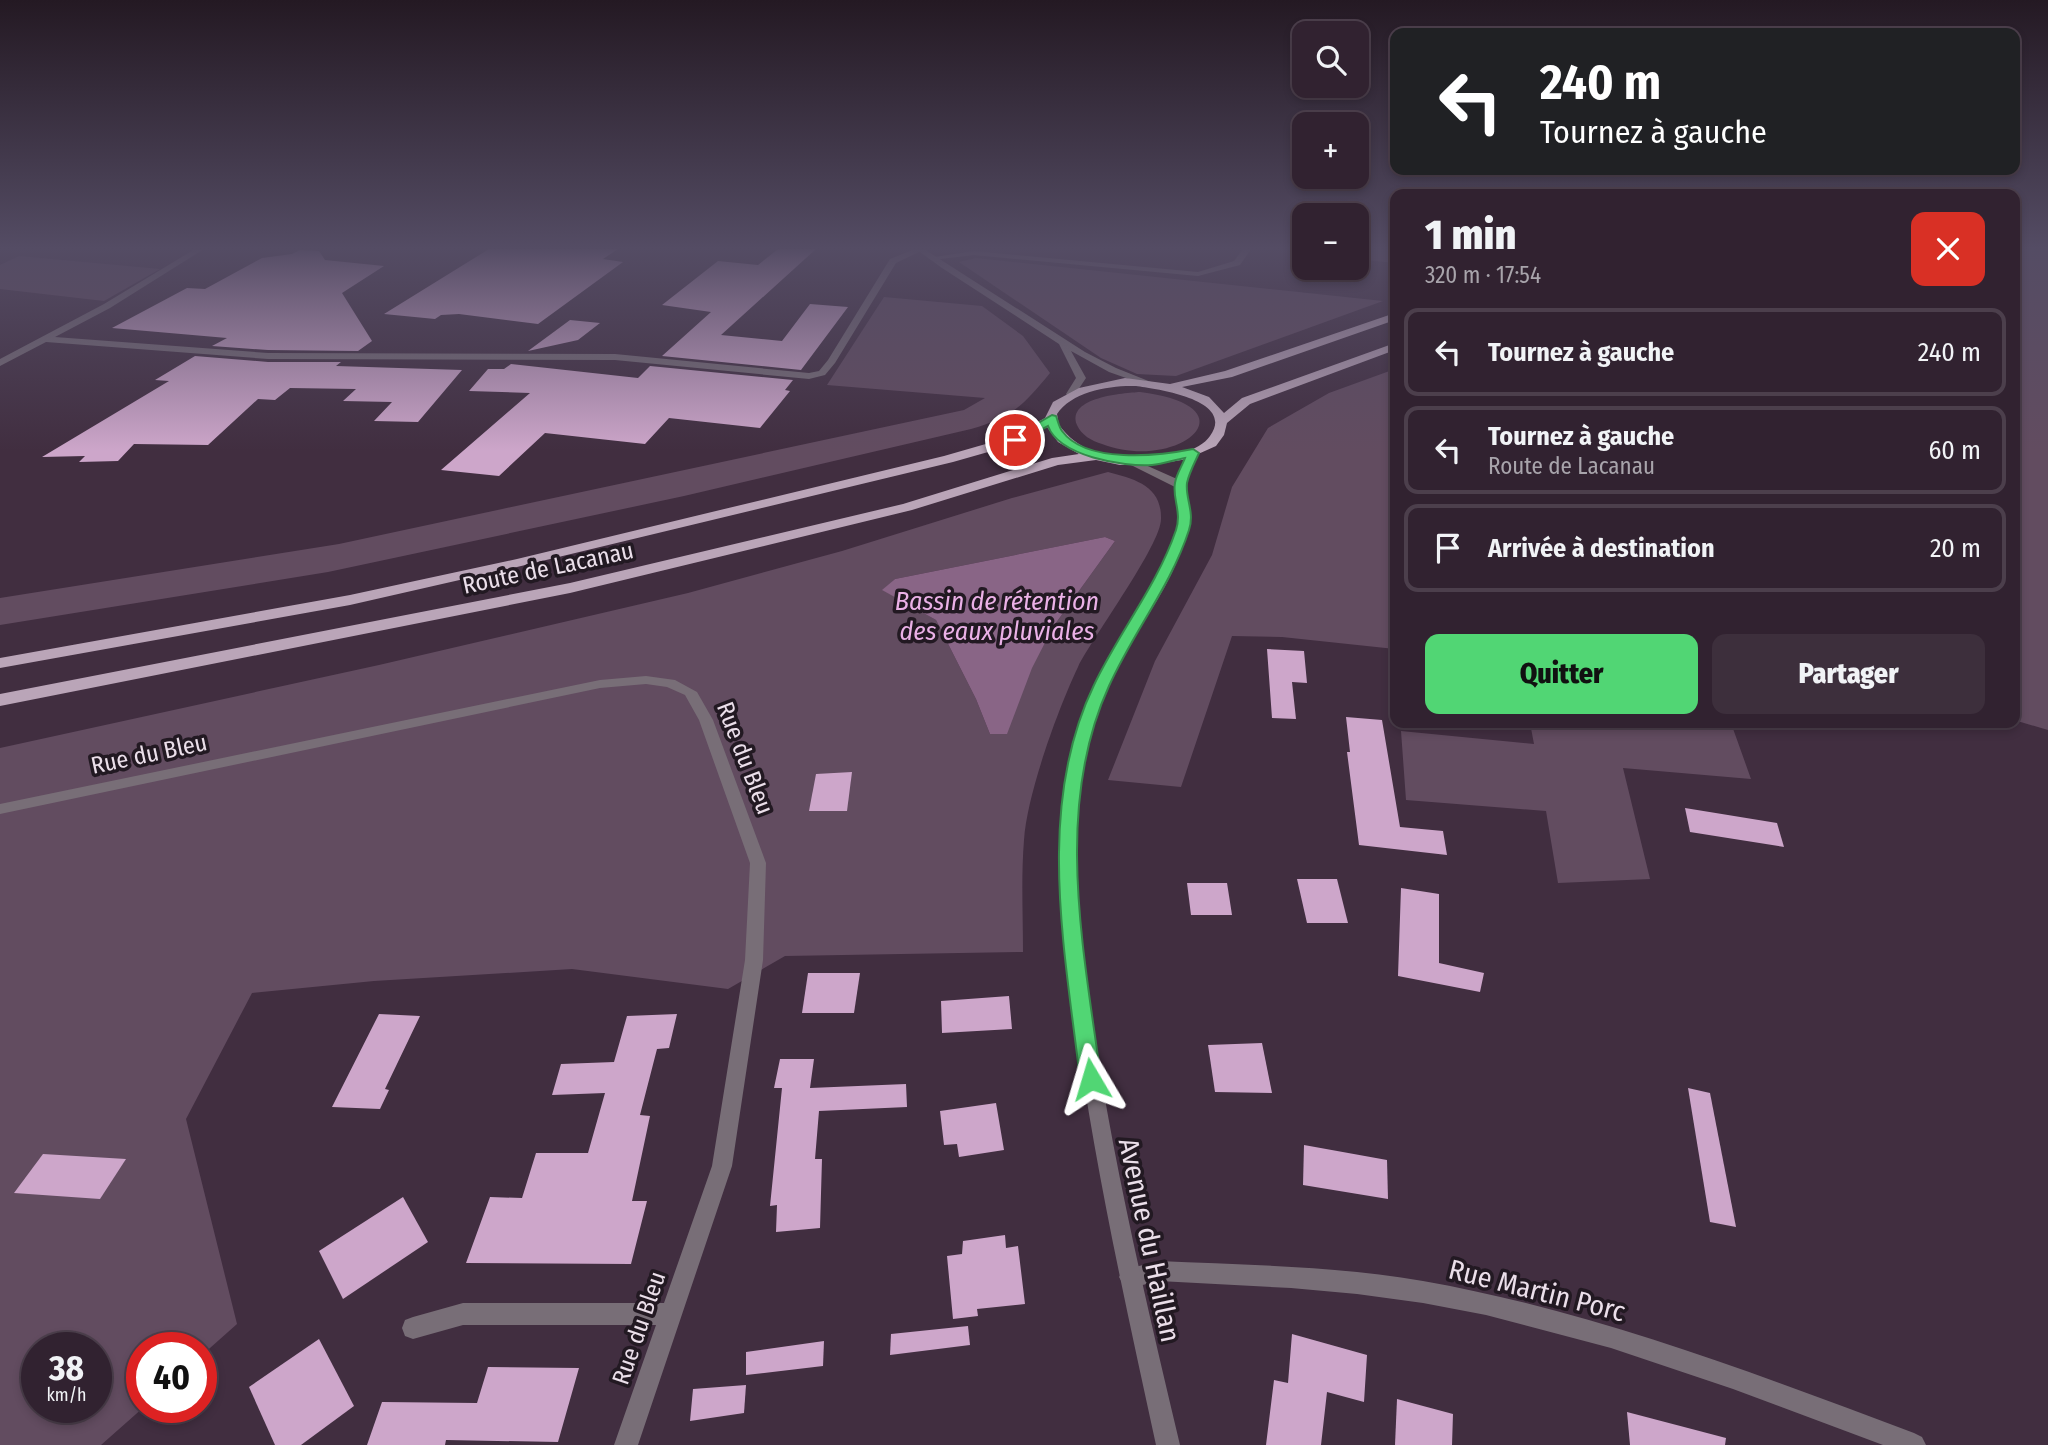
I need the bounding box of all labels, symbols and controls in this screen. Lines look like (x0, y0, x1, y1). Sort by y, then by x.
map controls (1292, 21, 1369, 280)
button: search (1292, 21, 1369, 98)
text: 240 m (1540, 53, 1661, 112)
icon: left (1425, 56, 1516, 147)
button: + (1292, 112, 1369, 189)
text: Tournez à gauche (1540, 113, 1767, 151)
button: − (1292, 203, 1369, 280)
text: 1 min (1425, 210, 1516, 260)
button: close (1911, 212, 1985, 286)
text: 320 m · 17:54 (1425, 261, 1541, 289)
icon: left (1429, 333, 1467, 371)
text: Tournez à gauche (1488, 337, 1674, 368)
text: 240 m (1918, 337, 1981, 368)
pin (985, 410, 1045, 470)
icon: arrive (996, 421, 1034, 459)
text: Tournez à gauche (1488, 421, 1674, 452)
icon: left (1429, 431, 1467, 469)
text: 60 m (1928, 435, 1981, 466)
text: Route de Lacanau (1488, 452, 1655, 480)
icon: arrive (1429, 529, 1467, 567)
text: Arrivée à destination (1488, 533, 1715, 564)
text: 20 m (1930, 533, 1981, 564)
street label: Route de Lacanau (460, 536, 636, 600)
water label: Bassin de rétention des eaux pluviales (895, 586, 1099, 647)
button: Quitter (1425, 634, 1698, 714)
button: Partager (1712, 634, 1985, 714)
street label: Rue du Bleu (711, 698, 779, 818)
street label: Rue du Bleu (88, 728, 210, 780)
position arrow (1054, 1042, 1128, 1116)
street label: Avenue du Haillan (1112, 1135, 1187, 1345)
street label: Rue Martin Porc (1445, 1253, 1629, 1328)
street label: Rue du Bleu (607, 1268, 671, 1388)
speed limit sign: 40 (126, 1332, 217, 1423)
text: 38 (49, 1347, 84, 1389)
text: km/h (46, 1384, 87, 1406)

